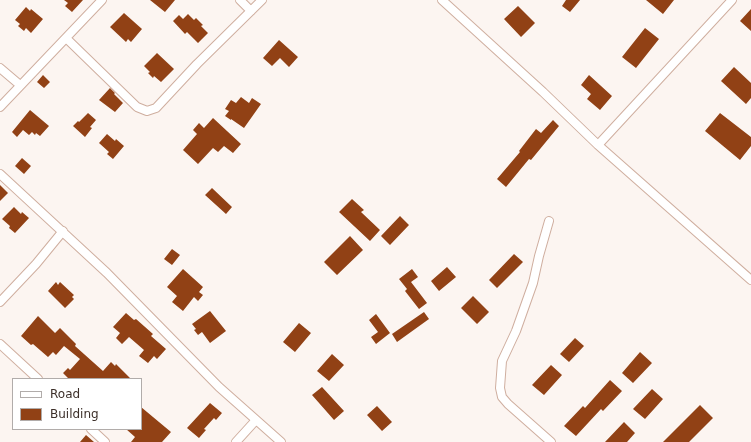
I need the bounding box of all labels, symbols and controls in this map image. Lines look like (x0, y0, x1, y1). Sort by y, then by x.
legend (12, 378, 142, 430)
text: Road (50, 387, 80, 401)
text: Building (50, 407, 99, 421)

